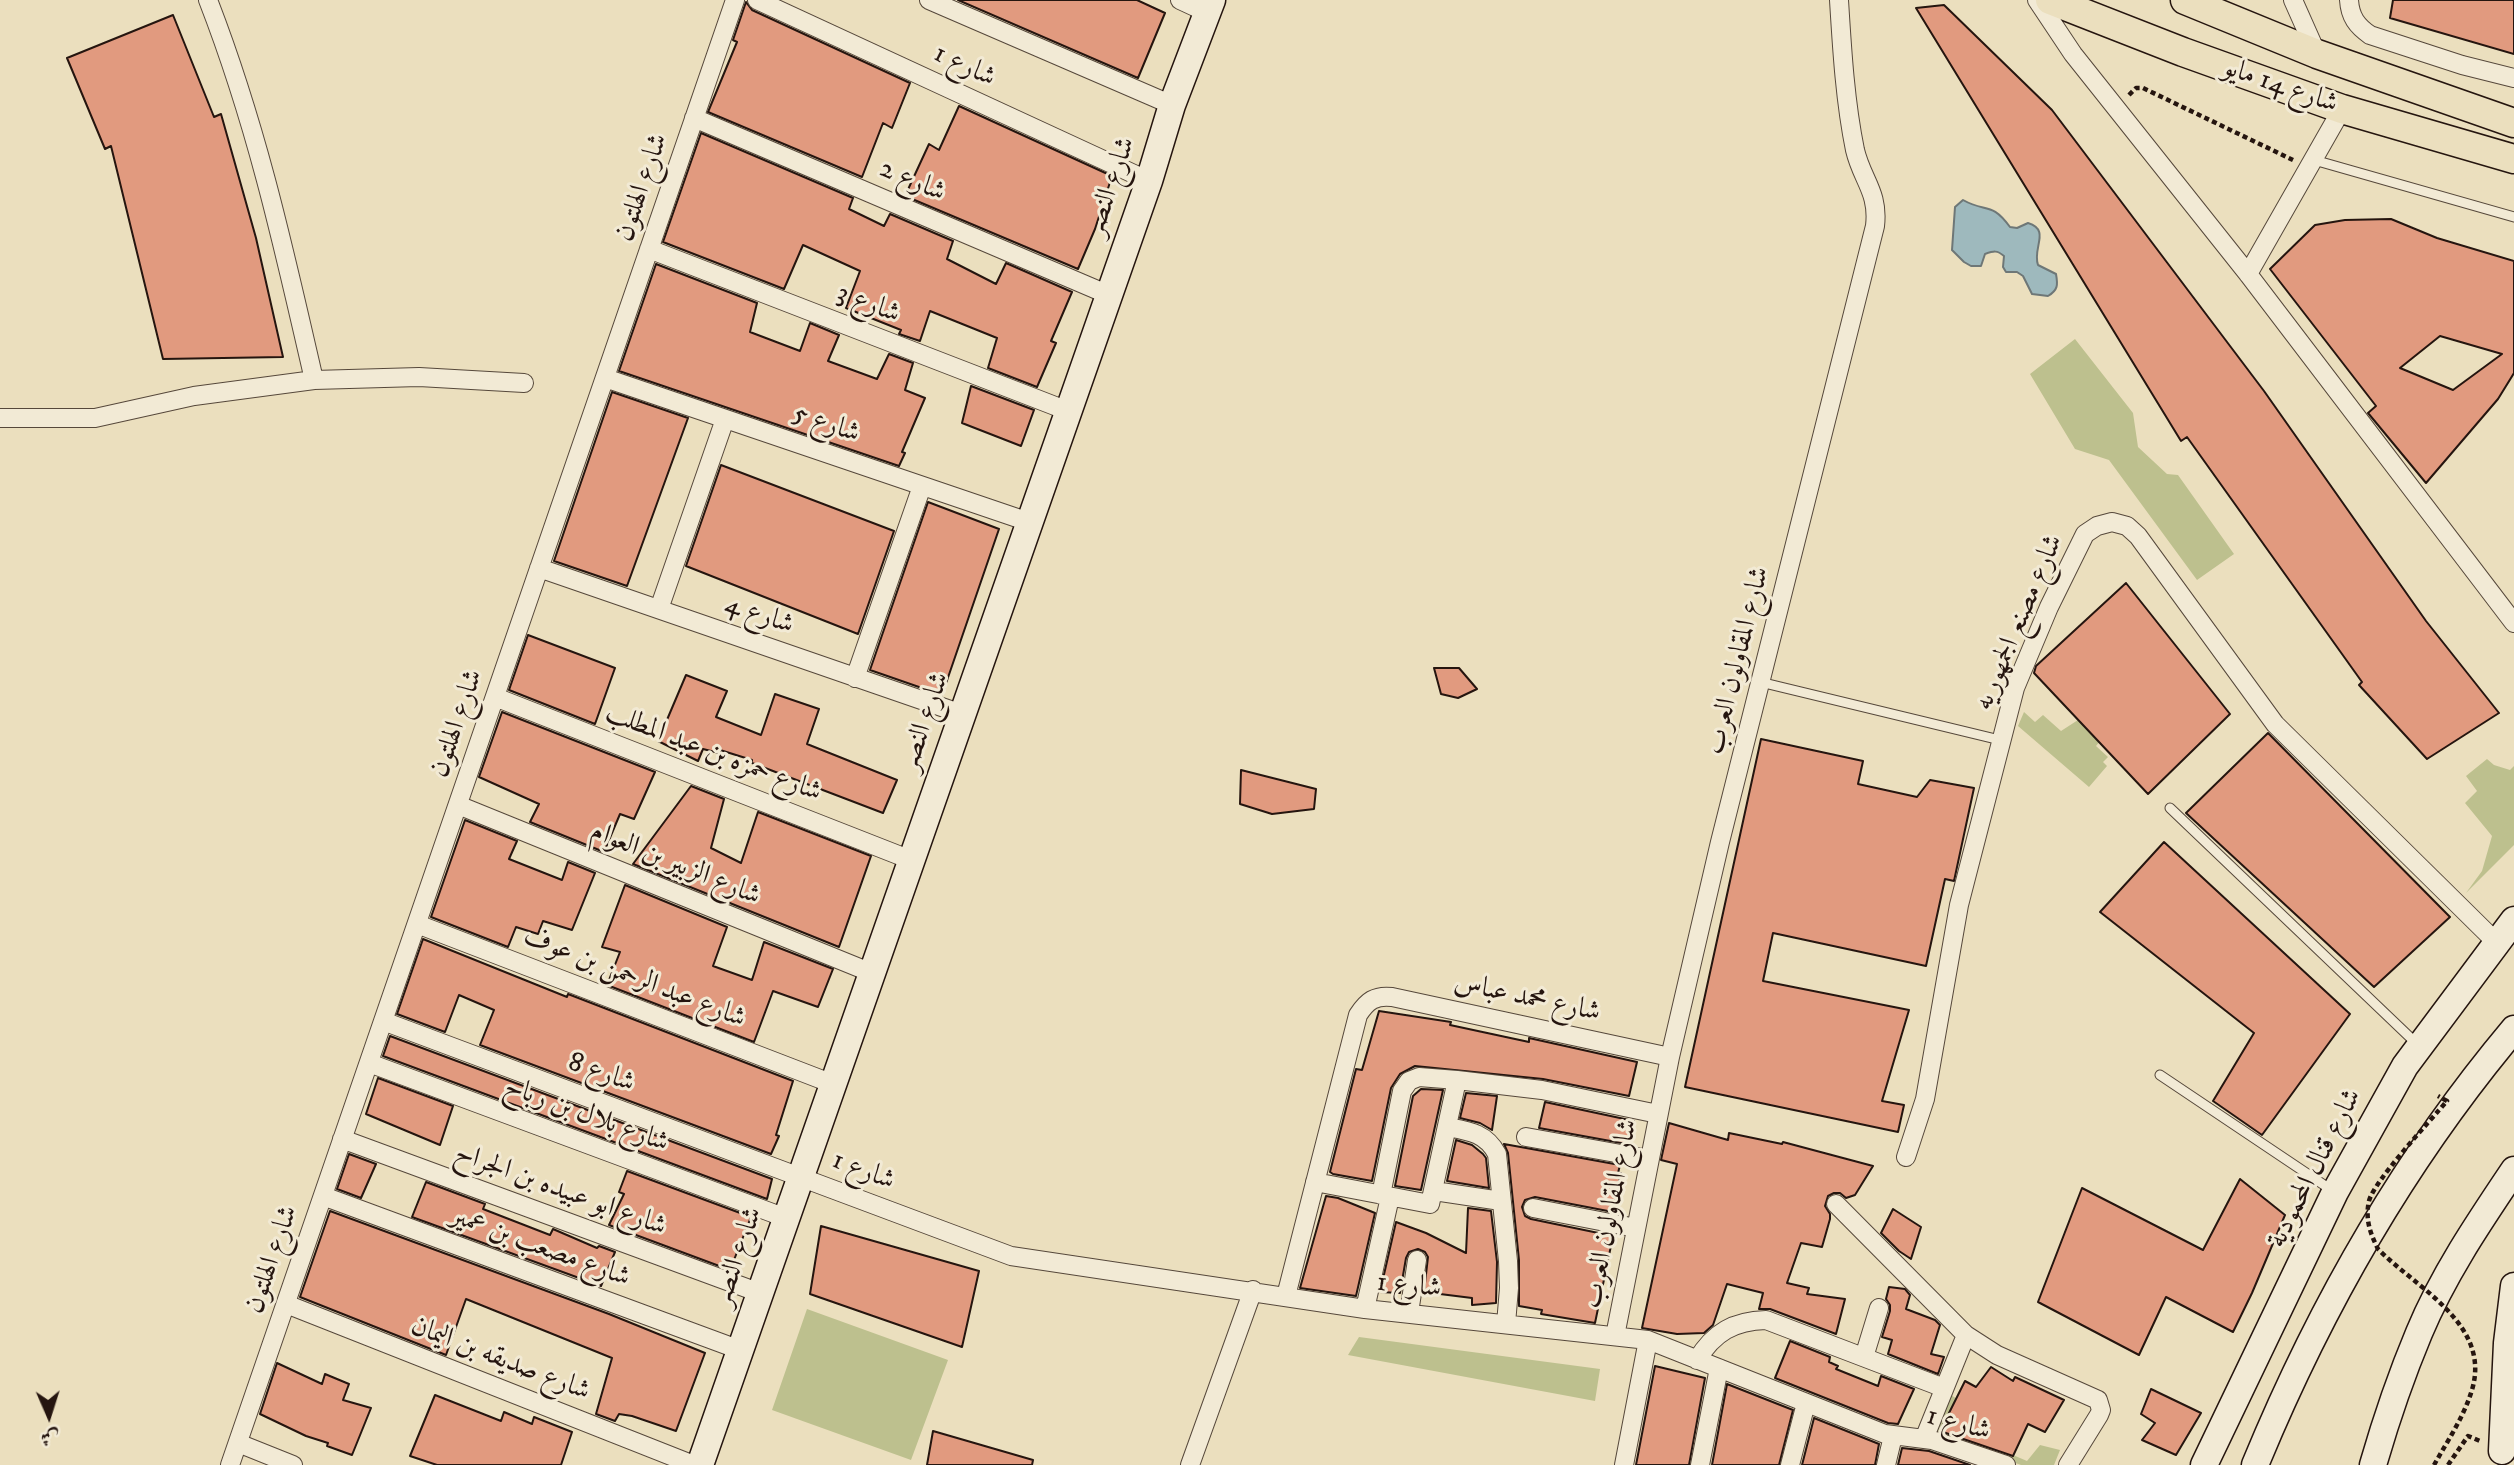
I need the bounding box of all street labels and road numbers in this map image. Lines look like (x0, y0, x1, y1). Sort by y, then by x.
street label: شارع 1 (927, 38, 1001, 96)
street label: شارع 14 مايو (2218, 52, 2342, 122)
street label: شارع الهلتون (609, 130, 677, 246)
street label: شارع النصر (1079, 133, 1145, 241)
street label: شارع 2 (874, 153, 950, 211)
street label: شارع 3 (832, 278, 904, 332)
street label: شارع 5 (788, 398, 864, 452)
street label: شارع مصنع الجمهوريه (1968, 530, 2072, 716)
street label: شارع المقاولون العرب (1699, 564, 1779, 758)
street label: شارع 4 (720, 589, 798, 643)
street label: شارع الهلتون (424, 666, 492, 782)
street label: شارع النصر (893, 668, 959, 776)
street label: شارع حمزه بن عبد المطلب (600, 697, 826, 811)
street label: شارع الزبير بن العوام (585, 816, 765, 914)
street label: شارع عبد الرحمن بن عوف (518, 921, 750, 1037)
street label: شارع محمد عباس (1451, 967, 1603, 1031)
street label: شارع 8 (563, 1046, 639, 1102)
street label: شارع بلال بن رباح (499, 1071, 673, 1161)
street label: شارع قنال المحمودية (2262, 1084, 2370, 1254)
street label: شارع المقاولون العرب (1577, 1116, 1647, 1312)
street label: شارع ابو عبيده بن الجراح (449, 1137, 671, 1245)
street label: شارع 1 (827, 1145, 899, 1199)
street label: شارع مصعب بن عمير (446, 1200, 634, 1296)
street label: شارع الهلتون (239, 1202, 307, 1318)
street label: شارع النصر (706, 1203, 772, 1311)
street label: شارع 1 (1375, 1267, 1443, 1307)
street label: شارع صديقه بن اليمان (406, 1310, 594, 1410)
street label: شارع 1 (1922, 1400, 1994, 1450)

